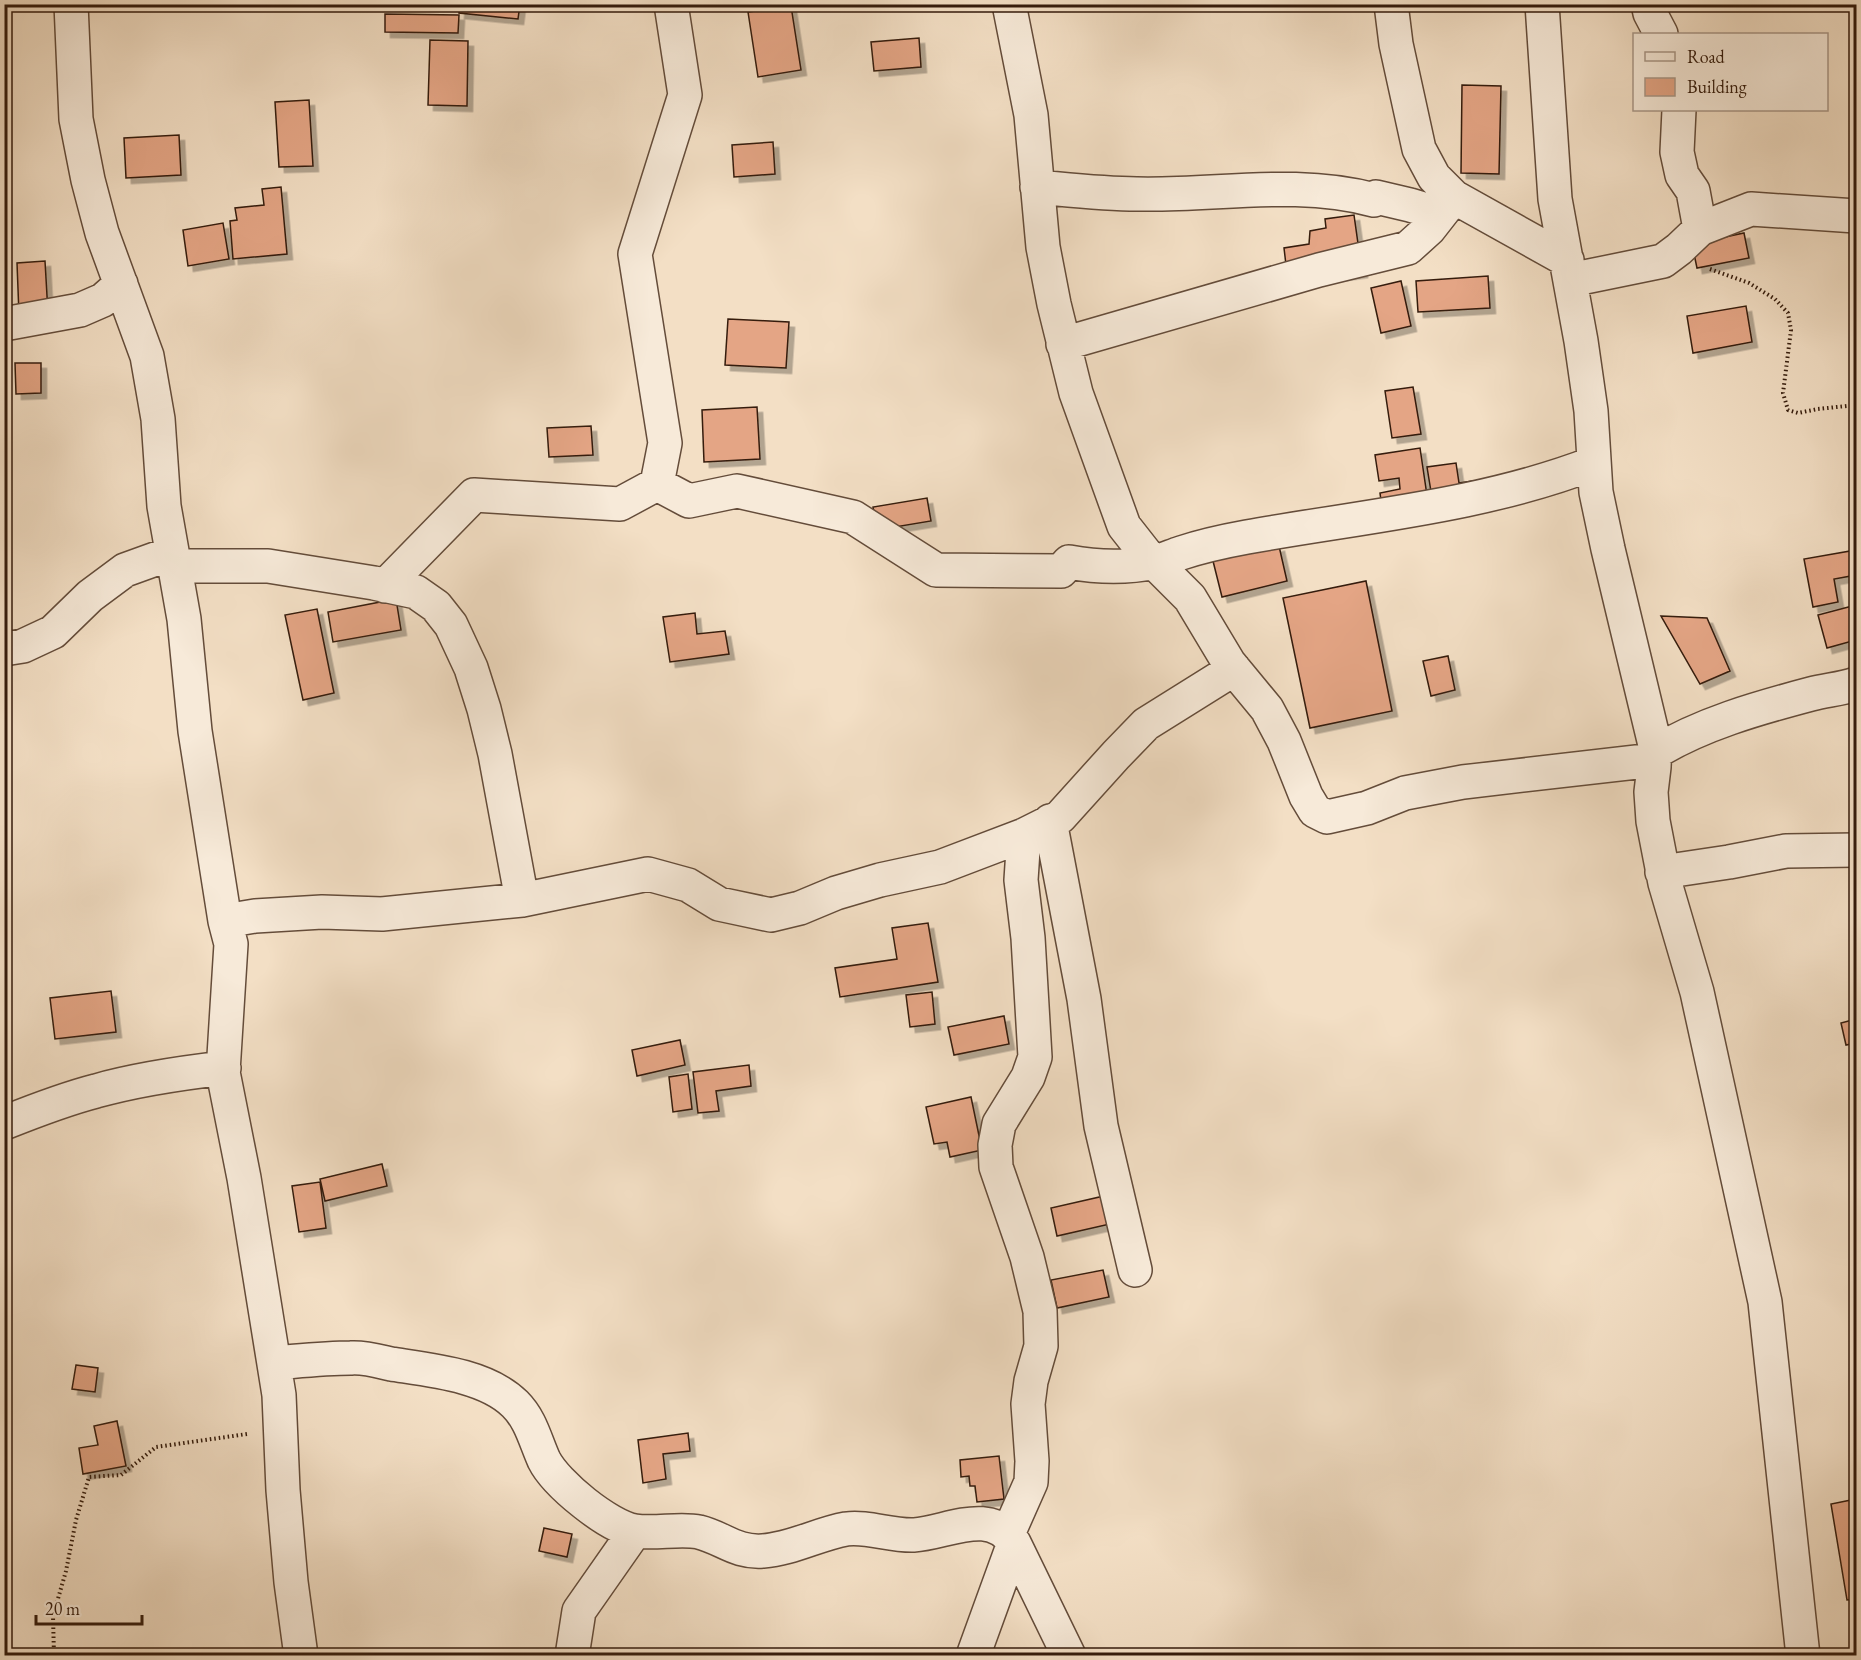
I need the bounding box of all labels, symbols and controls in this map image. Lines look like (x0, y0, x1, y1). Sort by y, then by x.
legend (1633, 33, 1828, 111)
text: Road (1687, 45, 1726, 68)
text: Building (1687, 75, 1747, 98)
scale bar (36, 1588, 142, 1626)
text: 20 m (45, 1597, 80, 1620)

